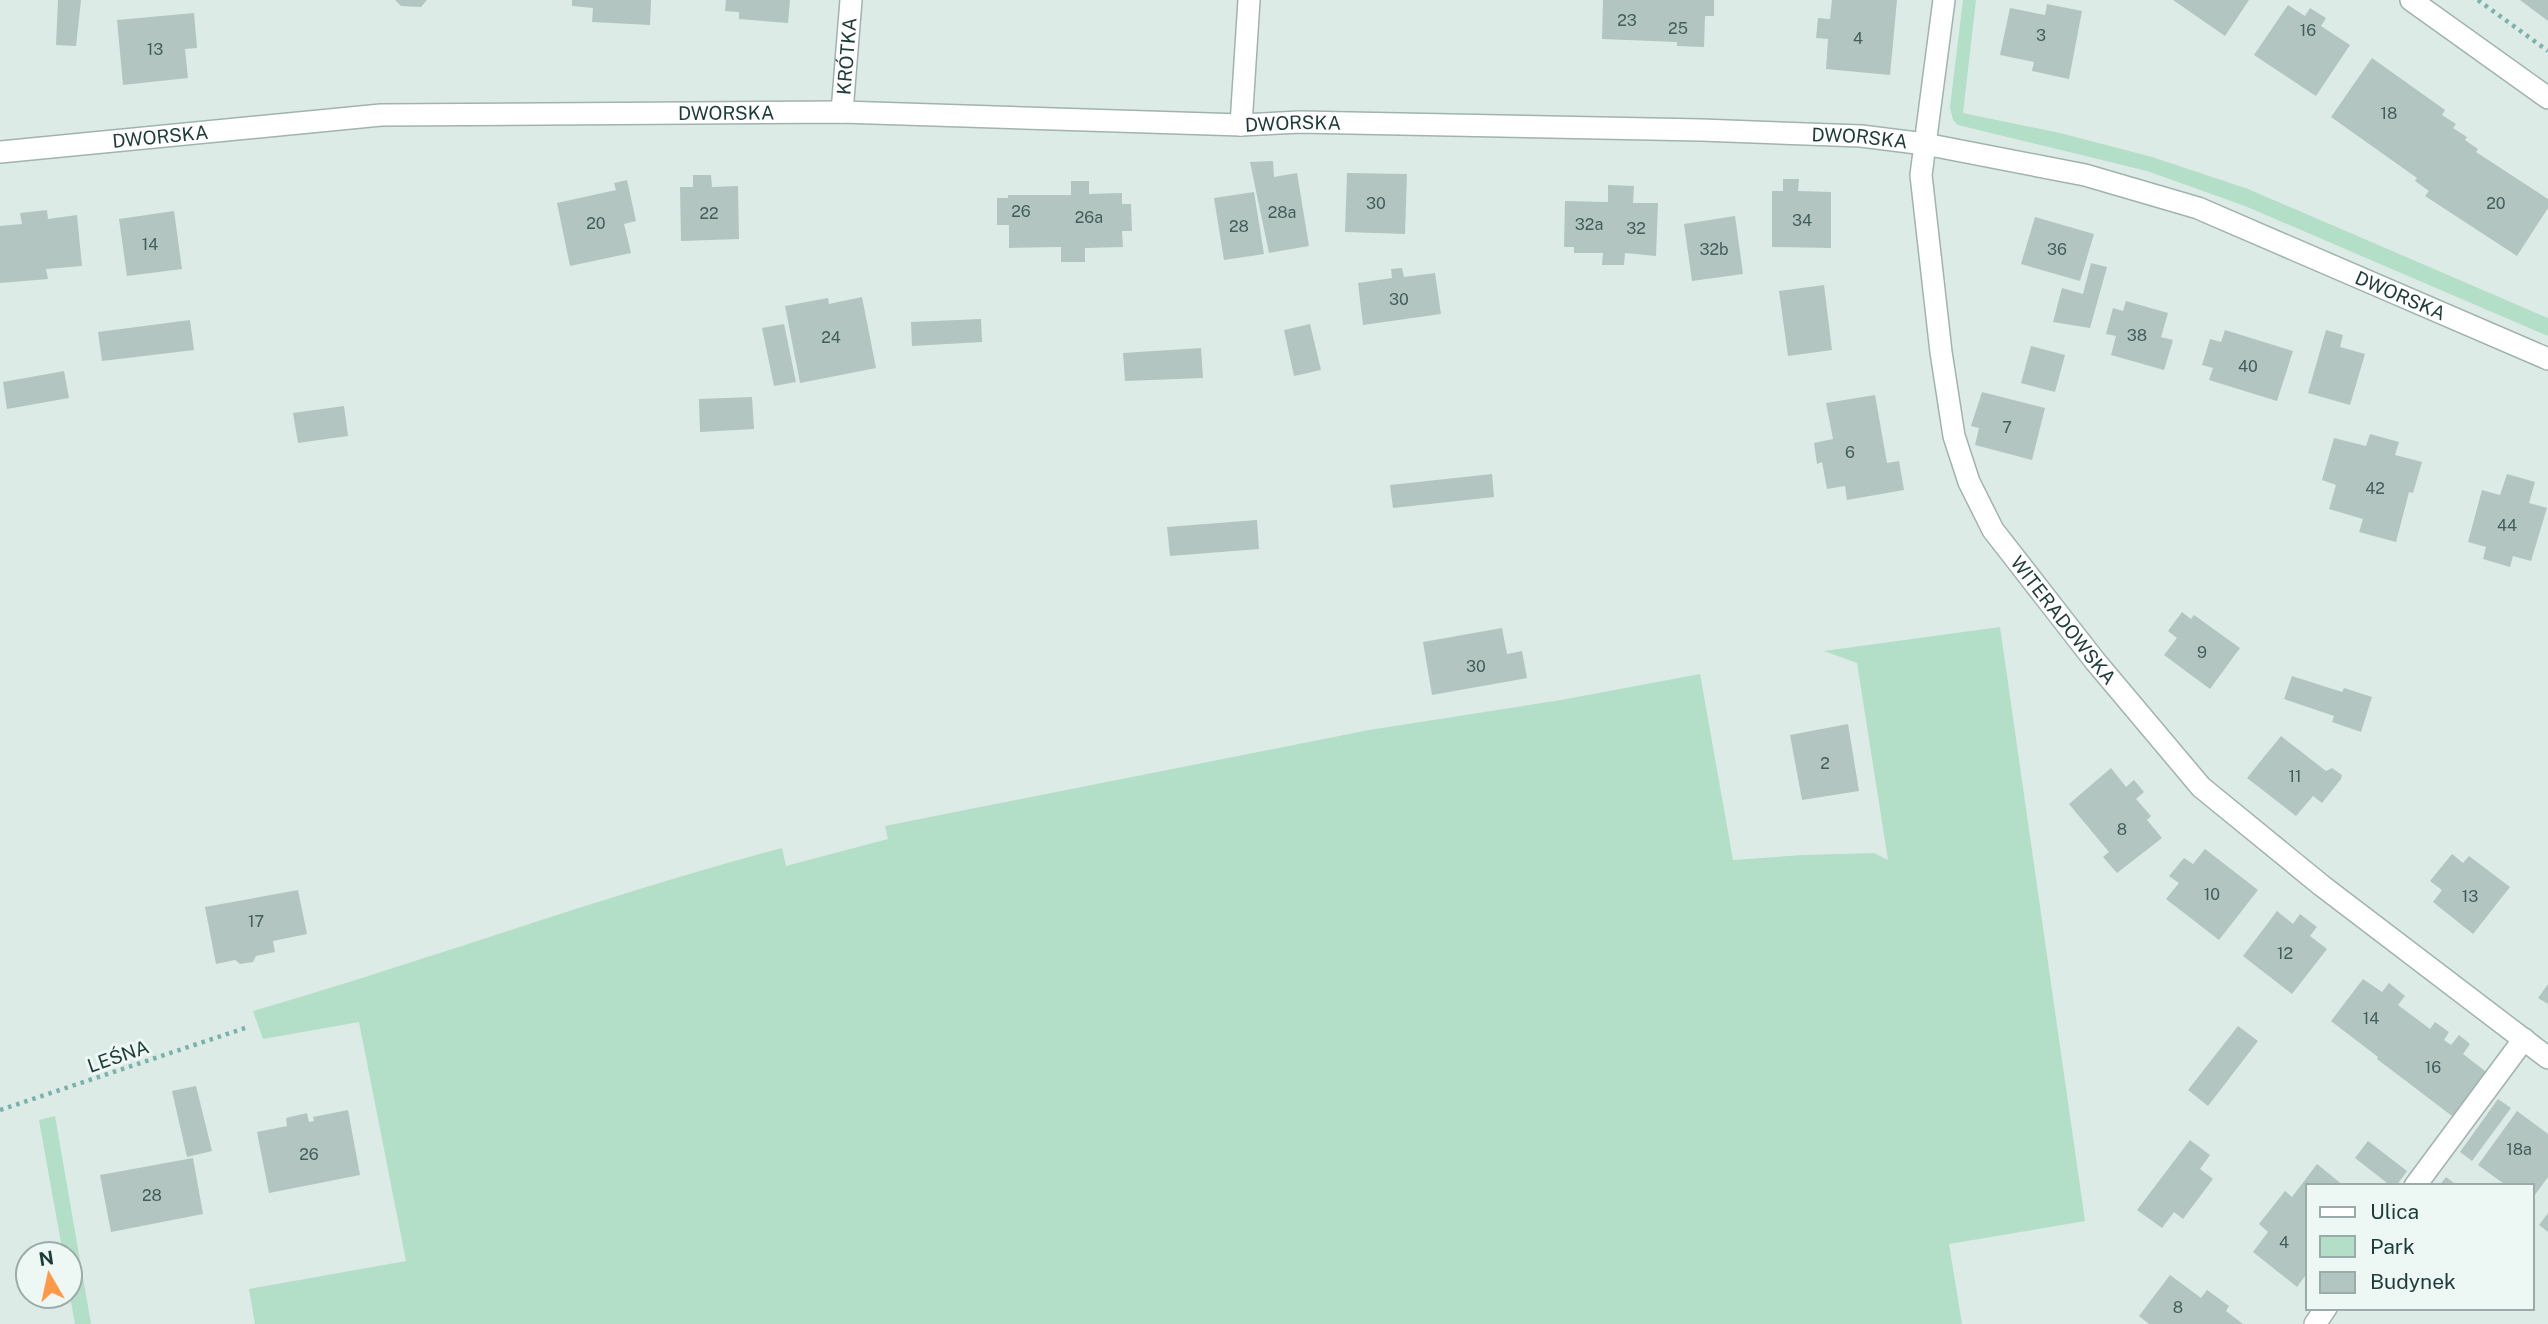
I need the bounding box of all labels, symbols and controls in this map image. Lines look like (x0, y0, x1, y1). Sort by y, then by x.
house number: 23 (1617, 11, 1637, 30)
street label: KRÓTKA (832, 17, 861, 96)
house number: 25 (1668, 19, 1688, 38)
house number: 16 (2300, 21, 2316, 40)
house number: 3 (2036, 26, 2046, 45)
house number: 4 (1853, 29, 1863, 48)
house number: 13 (147, 40, 163, 59)
street label: DWORSKA (678, 101, 774, 124)
house number: 18 (2381, 104, 2397, 123)
street label: DWORSKA (1244, 111, 1341, 136)
street label: DWORSKA (111, 121, 209, 152)
street label: DWORSKA (1811, 123, 1909, 153)
house number: 30 (1366, 194, 1386, 213)
house number: 20 (2486, 194, 2506, 213)
house number: 26 (1011, 202, 1031, 221)
house number: 28a (1268, 203, 1296, 222)
house number: 22 (699, 204, 719, 223)
house number: 26a (1075, 208, 1103, 227)
house number: 34 (1792, 211, 1812, 230)
house number: 20 (586, 214, 606, 233)
house number: 32a (1575, 215, 1603, 234)
house number: 28 (1229, 217, 1249, 236)
house number: 32 (1626, 219, 1646, 238)
house number: 14 (142, 235, 158, 254)
house number: 32b (1699, 240, 1729, 259)
house number: 36 (2047, 240, 2067, 259)
street label: DWORSKA (2352, 266, 2449, 325)
house number: 30 (1389, 290, 1409, 309)
house number: 38 (2127, 326, 2147, 345)
house number: 24 (821, 328, 841, 347)
house number: 40 (2238, 357, 2258, 376)
house number: 7 (2002, 418, 2012, 437)
house number: 6 (1845, 443, 1855, 462)
house number: 42 (2365, 479, 2385, 498)
house number: 44 (2497, 516, 2517, 535)
street label: WITERADOWSKA (2006, 551, 2121, 689)
house number: 9 (2197, 643, 2207, 662)
house number: 30 (1466, 657, 1486, 676)
house number: 2 (1820, 754, 1830, 773)
house number: 11 (2288, 767, 2302, 786)
house number: 8 (2117, 820, 2127, 839)
house number: 10 (2204, 885, 2220, 904)
house number: 13 (2462, 887, 2478, 906)
house number: 17 (248, 912, 264, 931)
house number: 12 (2277, 944, 2293, 963)
house number: 14 (2363, 1009, 2379, 1028)
street label: LEŚNA (84, 1035, 152, 1077)
house number: 16 (2425, 1058, 2441, 1077)
house number: 18a (2506, 1140, 2532, 1159)
house number: 26 (299, 1145, 319, 1164)
legend (2306, 1184, 2534, 1310)
house number: 28 (142, 1186, 162, 1205)
text: Ulica (2370, 1199, 2419, 1224)
house number: 4 (2279, 1233, 2289, 1252)
text: Park (2370, 1234, 2415, 1259)
north arrow (14, 1240, 84, 1310)
text: N (37, 1246, 55, 1270)
text: Budynek (2370, 1269, 2456, 1294)
house number: 8 (2173, 1298, 2183, 1317)

